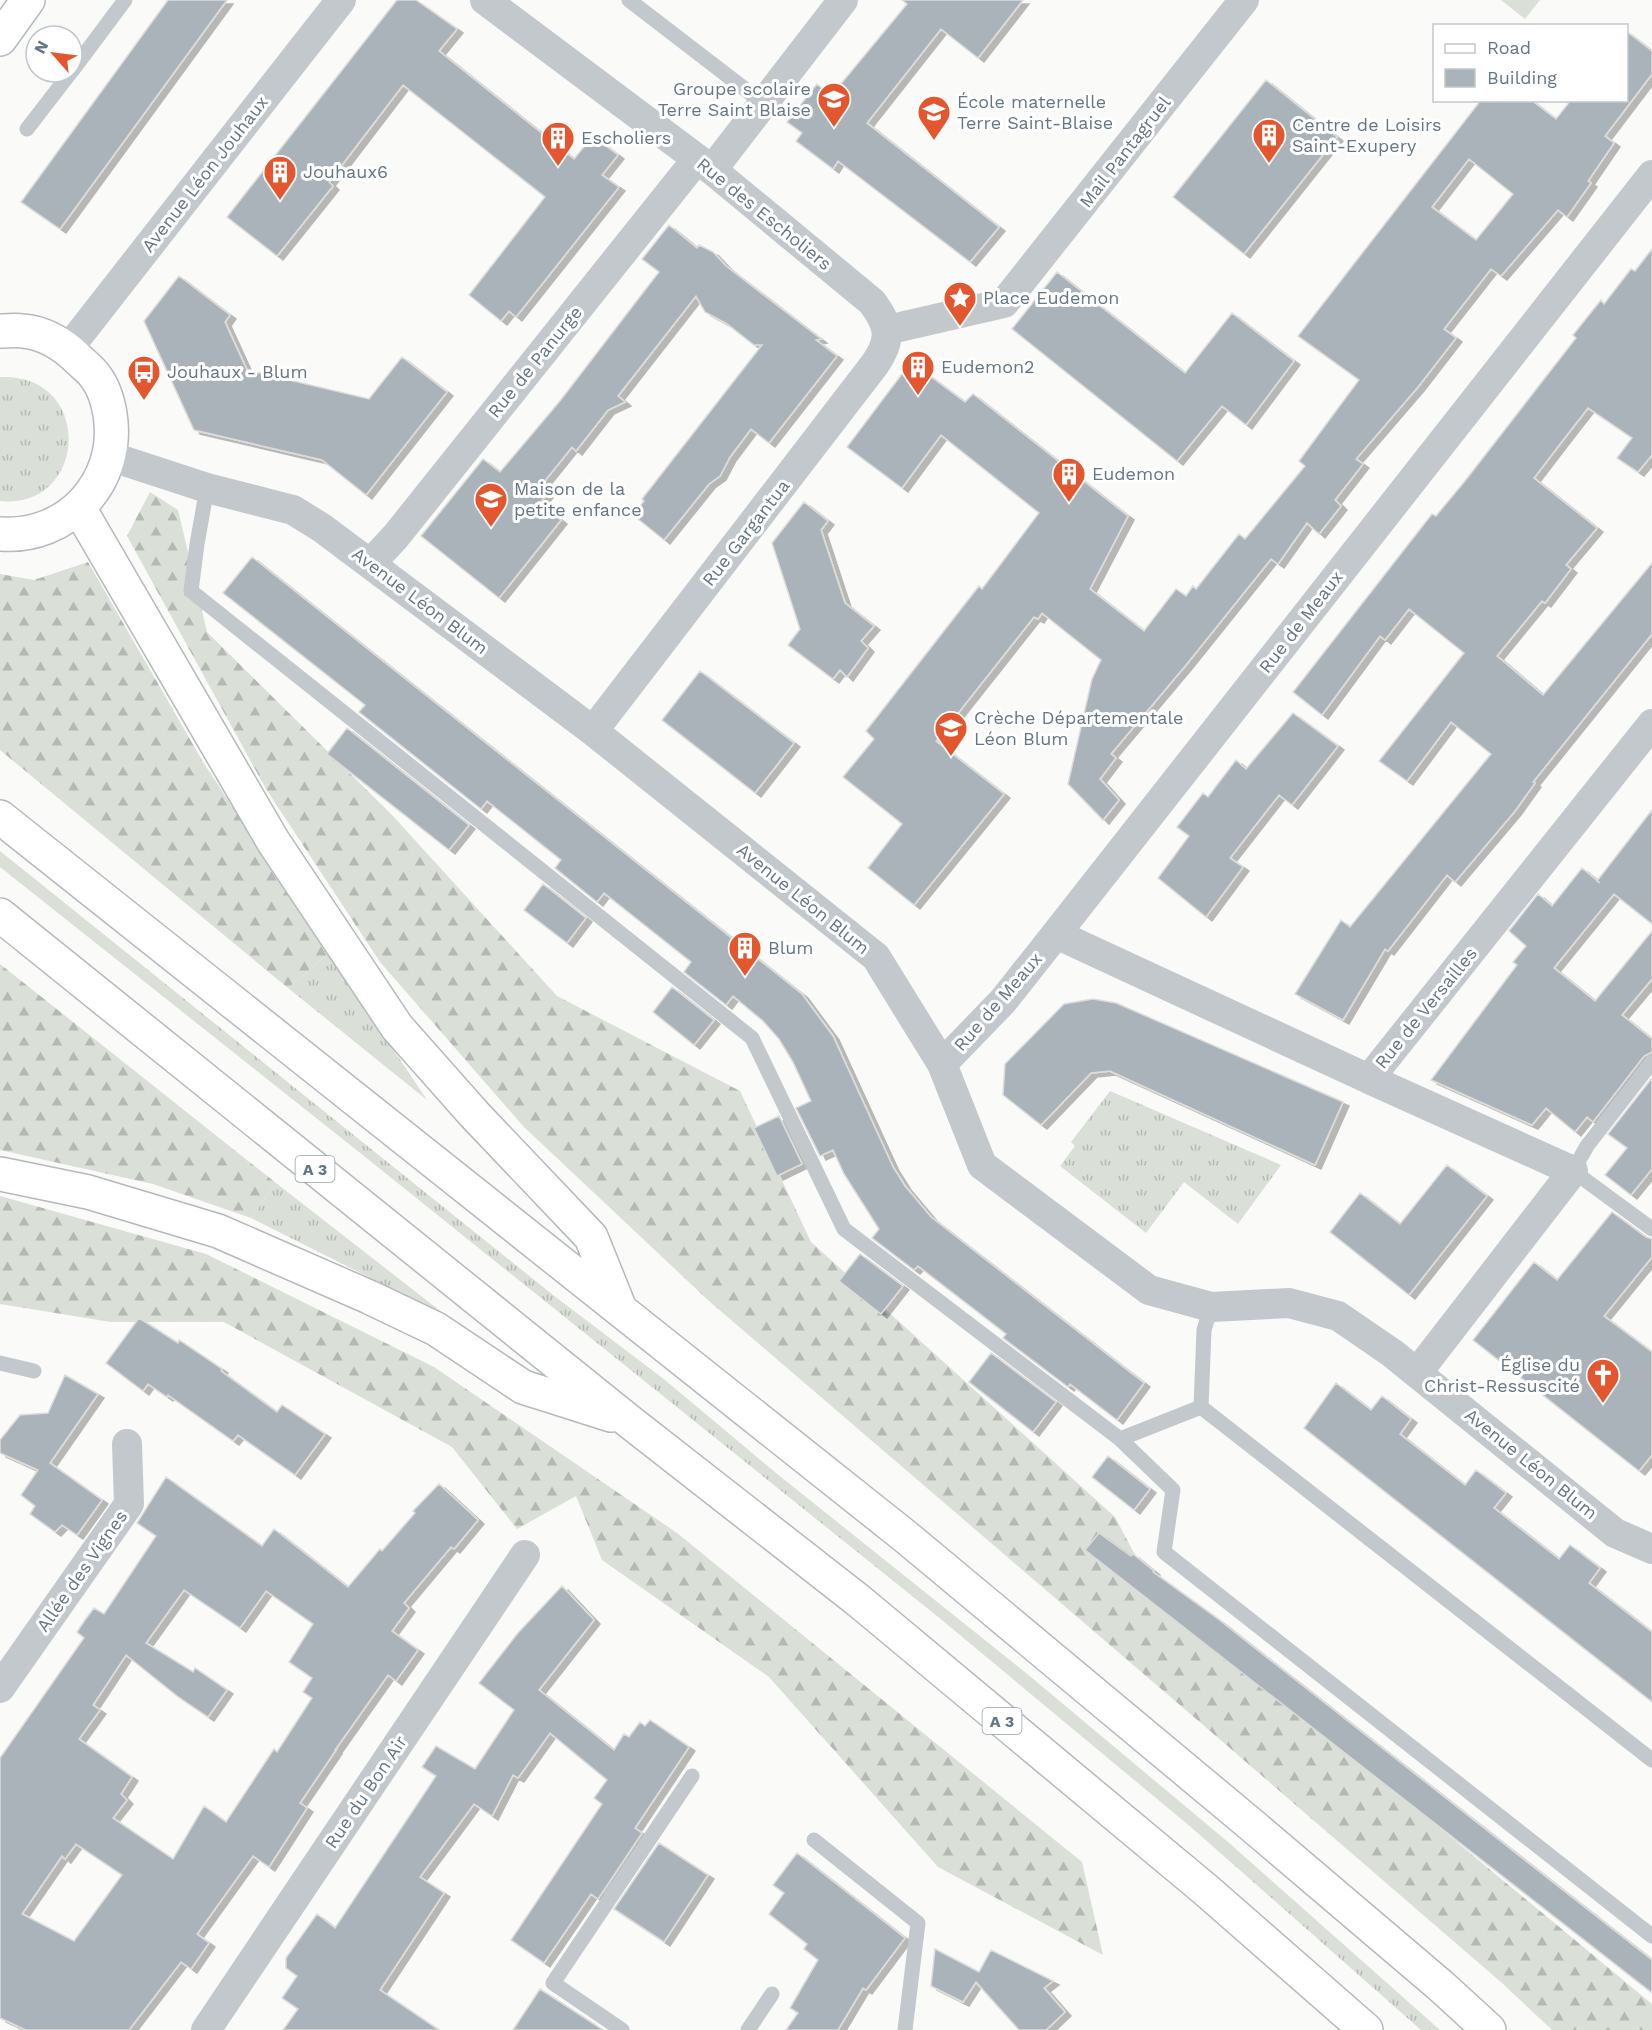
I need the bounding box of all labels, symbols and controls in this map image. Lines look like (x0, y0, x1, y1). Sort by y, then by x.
north arrow (24, 24, 84, 84)
legend (1433, 24, 1628, 102)
text: N (30, 37, 52, 57)
text: Road (1487, 37, 1531, 58)
text: Building (1487, 67, 1557, 88)
place label: Groupe scolaire Terre Saint Blaise (658, 78, 811, 120)
school or university icon: Groupe scolaire Terre Saint Blaise (816, 81, 852, 128)
street label: Avenue Léon Jouhaux (137, 91, 272, 256)
place label: École maternelle Terre Saint-Blaise (957, 91, 1113, 133)
street label: Mail Pantagruel (1075, 92, 1175, 211)
school or university icon: École maternelle Terre Saint-Blaise (916, 94, 952, 141)
place label: Centre de Loisirs Saint-Exupery (1292, 114, 1442, 156)
building icon: Centre de Loisirs Saint-Exupery (1251, 117, 1287, 164)
building icon: Escholiers (540, 120, 576, 167)
place label: Escholiers (581, 127, 671, 148)
street label: Rue des Escholiers (693, 153, 836, 274)
building icon: Jouhaux6 (262, 154, 298, 201)
place label: Jouhaux6 (303, 161, 388, 182)
place icon: Place Eudemon (942, 280, 978, 327)
place label: Place Eudemon (983, 287, 1119, 308)
street label: Rue de Panurge (483, 302, 586, 422)
building icon: Eudemon2 (900, 349, 936, 396)
bus stop icon: Jouhaux - Blum (126, 354, 162, 401)
place label: Eudemon2 (941, 356, 1035, 377)
place label: Jouhaux - Blum (167, 361, 308, 382)
building icon: Eudemon (1051, 456, 1087, 503)
place label: Eudemon (1092, 463, 1175, 484)
street label: Rue Gargantua (698, 475, 794, 590)
place label: Maison de la petite enfance (514, 478, 642, 520)
school or university icon: Maison de la petite enfance (473, 481, 509, 528)
street label: Avenue Léon Blum (348, 543, 492, 658)
street label: Rue de Meaux (1254, 566, 1347, 677)
place label: Crèche Départementale Léon Blum (974, 707, 1183, 749)
school or university icon: Crèche Départementale Léon Blum (933, 710, 969, 757)
street label: Avenue Léon Blum (732, 839, 874, 959)
building icon: Blum (727, 930, 763, 977)
place label: Blum (768, 937, 814, 959)
street label: Rue de Versailles (1370, 943, 1481, 1073)
street label: Rue de Meaux (949, 948, 1046, 1055)
road number: A 3 (296, 1156, 334, 1182)
place label: Église du Christ-Ressuscité (1424, 1354, 1580, 1396)
church icon: Église du Christ-Ressuscité (1585, 1357, 1621, 1404)
street label: Avenue Léon Blum (1461, 1404, 1602, 1523)
street label: Allée des Vignes (32, 1506, 131, 1636)
road number: A 3 (982, 1708, 1022, 1734)
street label: Rue du Bon Air (320, 1732, 411, 1852)

